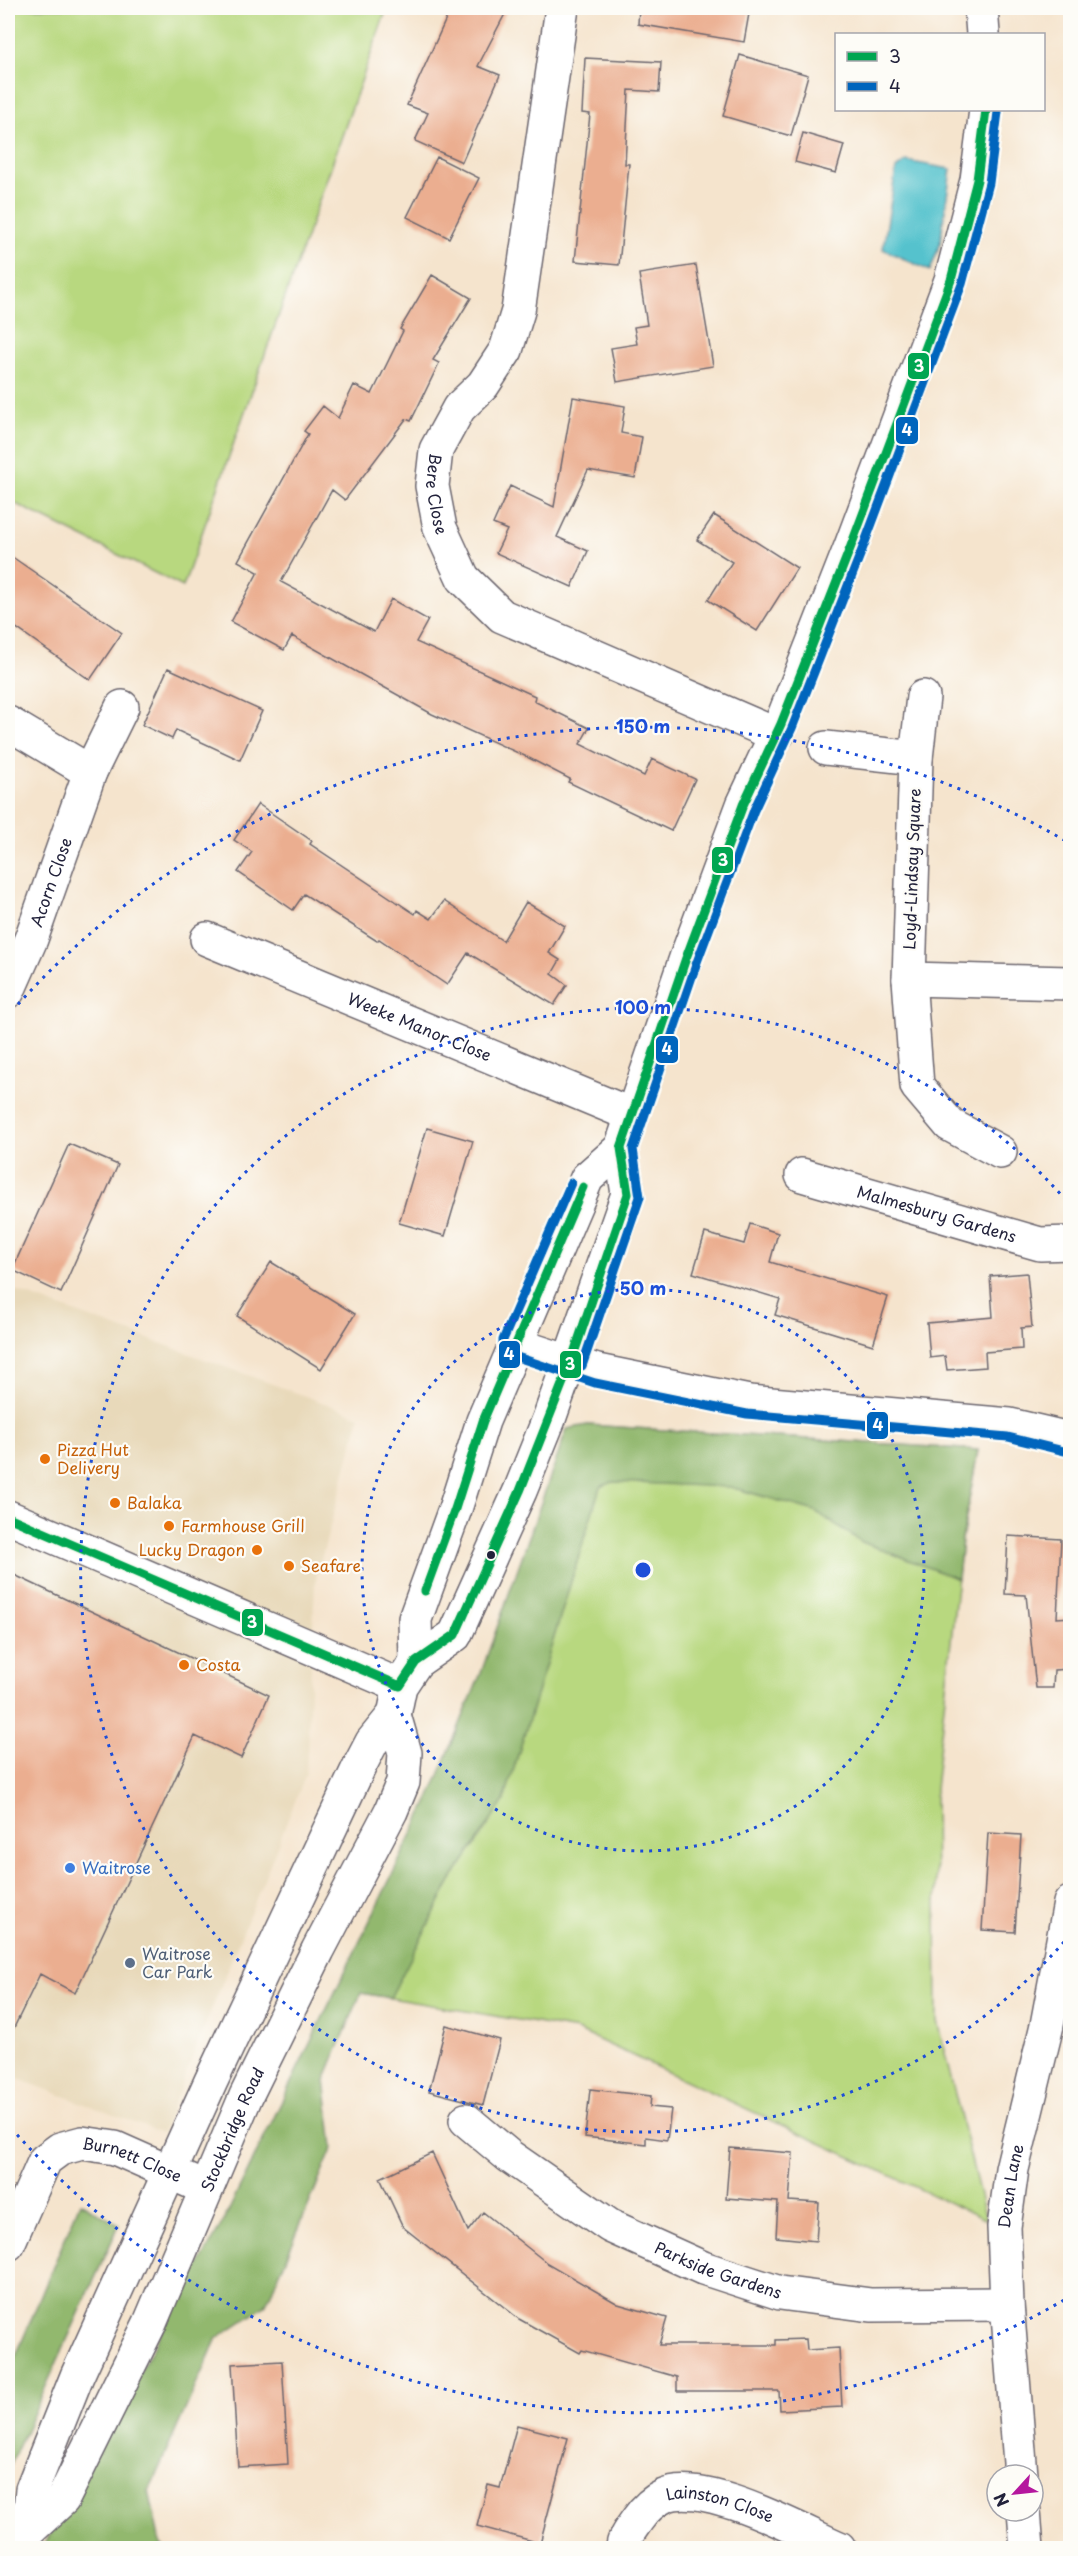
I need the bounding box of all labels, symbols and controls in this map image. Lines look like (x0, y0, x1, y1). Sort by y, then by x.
legend (835, 33, 1045, 111)
text: 3 (889, 42, 901, 69)
text: 4 (889, 72, 901, 99)
line badge: 3 (907, 352, 930, 380)
text: 3 (914, 353, 924, 377)
line badge: 4 (895, 416, 919, 445)
text: 4 (902, 417, 913, 441)
street label: Bere Close (421, 452, 454, 538)
text: 150 m (616, 712, 670, 739)
street label: Loyd-Lindsay Square (896, 788, 926, 950)
street label: Acorn Close (23, 834, 77, 930)
line badge: 3 (711, 846, 734, 874)
text: 3 (718, 847, 728, 871)
street label: Weeke Manor Close (344, 986, 495, 1066)
text: 100 m (615, 993, 671, 1020)
line badge: 4 (655, 1035, 679, 1064)
text: 4 (662, 1036, 673, 1060)
street label: Malmesbury Gardens (854, 1179, 1019, 1247)
text: 50 m (620, 1274, 666, 1301)
line badge: 4 (498, 1340, 521, 1369)
text: 4 (504, 1341, 515, 1365)
line badge: 3 (559, 1350, 582, 1379)
text: 3 (565, 1351, 575, 1375)
line badge: 4 (866, 1411, 889, 1440)
text: 4 (873, 1412, 884, 1436)
place label: Pizza Hut Delivery (57, 1437, 129, 1479)
marker: Pizza Hut Delivery (38, 1452, 52, 1466)
place label: Balaka (127, 1490, 182, 1514)
marker: Balaka (108, 1496, 122, 1510)
place label: Farmhouse Grill (181, 1513, 305, 1537)
marker: Farmhouse Grill (162, 1519, 176, 1533)
place label: Lucky Dragon (139, 1537, 245, 1561)
marker: Lucky Dragon (250, 1543, 264, 1557)
unlabelled marker (485, 1549, 497, 1561)
place label: Seafare (301, 1553, 361, 1577)
marker: Seafare (282, 1559, 296, 1573)
centre of rings (633, 1560, 653, 1580)
line badge: 3 (241, 1608, 264, 1637)
text: 3 (247, 1609, 257, 1633)
place label: Costa (196, 1652, 241, 1676)
marker: Costa (177, 1658, 191, 1672)
place label: Waitrose (82, 1855, 151, 1879)
marker: Waitrose (63, 1861, 77, 1875)
place label: Waitrose Car Park (142, 1941, 213, 1983)
marker: Waitrose Car Park (123, 1956, 137, 1970)
street label: Stockbridge Road (194, 2063, 269, 2195)
street label: Burnett Close (81, 2130, 186, 2187)
street label: Dean Lane (991, 2141, 1029, 2230)
street label: Parkside Gardens (651, 2235, 785, 2304)
north arrow (985, 2463, 1045, 2523)
street label: Lainston Close (663, 2479, 778, 2528)
text: N (987, 2489, 1014, 2511)

